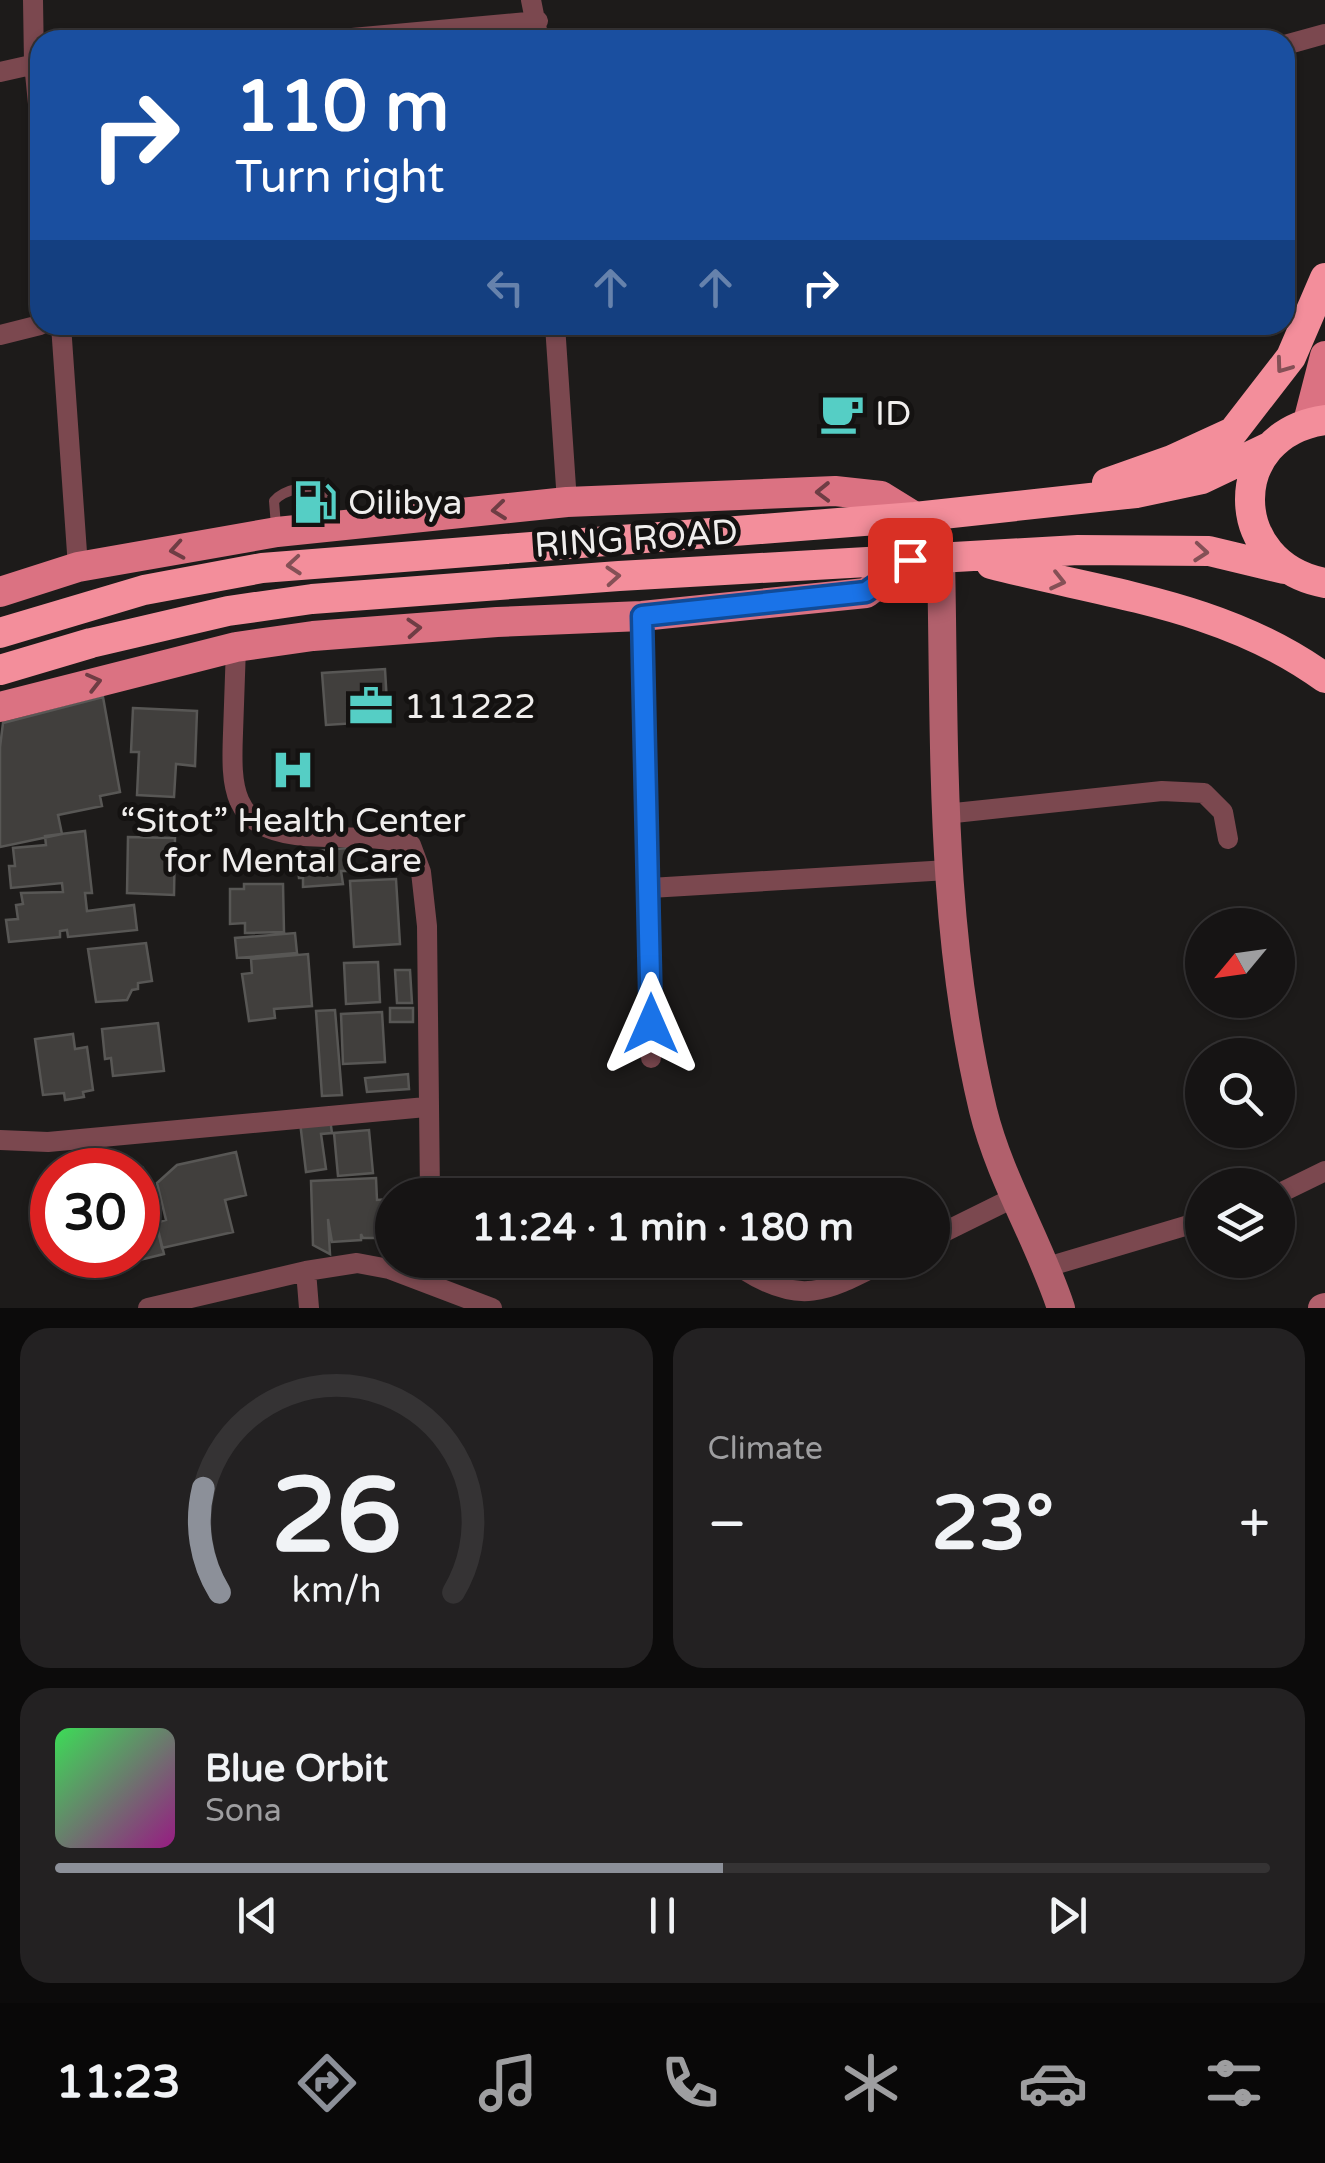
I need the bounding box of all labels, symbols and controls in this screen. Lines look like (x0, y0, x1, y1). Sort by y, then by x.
text: 110 m (235, 66, 449, 150)
icon: right (70, 70, 200, 200)
text: Turn right (235, 151, 444, 205)
icon: left (478, 260, 533, 315)
icon: ahead (583, 260, 638, 315)
icon: ahead (688, 260, 743, 315)
icon: right (793, 260, 848, 315)
one-way arrow (1278, 355, 1295, 373)
cafe icon: ID (818, 389, 866, 437)
place label: ID (875, 393, 911, 435)
fuel station icon: Oilibya (291, 478, 339, 526)
one-way arrow (815, 481, 831, 502)
place label: Oilibya (348, 482, 462, 524)
one-way arrow (491, 498, 507, 520)
street label: RING ROAD (533, 511, 739, 567)
pin (868, 518, 953, 603)
icon: arrive (883, 533, 938, 588)
one-way arrow (169, 539, 185, 560)
one-way arrow (1193, 540, 1209, 562)
one-way arrow (285, 554, 301, 576)
one-way arrow (606, 566, 622, 587)
one-way arrow (1049, 569, 1066, 590)
one-way arrow (406, 618, 422, 640)
one-way arrow (85, 673, 102, 694)
office icon: 111222 (347, 682, 395, 730)
place label: 111222 (404, 686, 536, 728)
hospital icon: “Sitot” Health Center for Mental Care (269, 746, 317, 794)
place label: “Sitot” Health Center for Mental Care (120, 800, 466, 882)
north arrow (1185, 908, 1295, 1018)
map controls (1185, 908, 1295, 1278)
position arrow (599, 972, 703, 1076)
button: search (1185, 1038, 1295, 1148)
speed limit sign: 30 (30, 1148, 160, 1278)
button: layers (1185, 1168, 1295, 1278)
text: 11:24 · 1 min · 180 m (471, 1205, 854, 1251)
text: Climate (708, 1430, 823, 1468)
text: 26 (271, 1455, 402, 1580)
text: 23° (932, 1479, 1054, 1569)
text: − (708, 1492, 747, 1558)
text: + (1239, 1492, 1270, 1558)
text: km/h (291, 1569, 381, 1612)
text: Blue Orbit (205, 1746, 388, 1792)
text: Sona (205, 1792, 282, 1830)
icon: previous (230, 1888, 285, 1943)
icon: pause (635, 1888, 690, 1943)
icon: next (1040, 1888, 1095, 1943)
icon: directions (292, 2048, 362, 2118)
icon: music (473, 2048, 543, 2118)
icon: phone (655, 2048, 725, 2118)
icon: climate (836, 2048, 906, 2118)
icon: car (1018, 2048, 1088, 2118)
icon: filters (1199, 2048, 1269, 2118)
text: 11:23 (56, 2056, 180, 2110)

